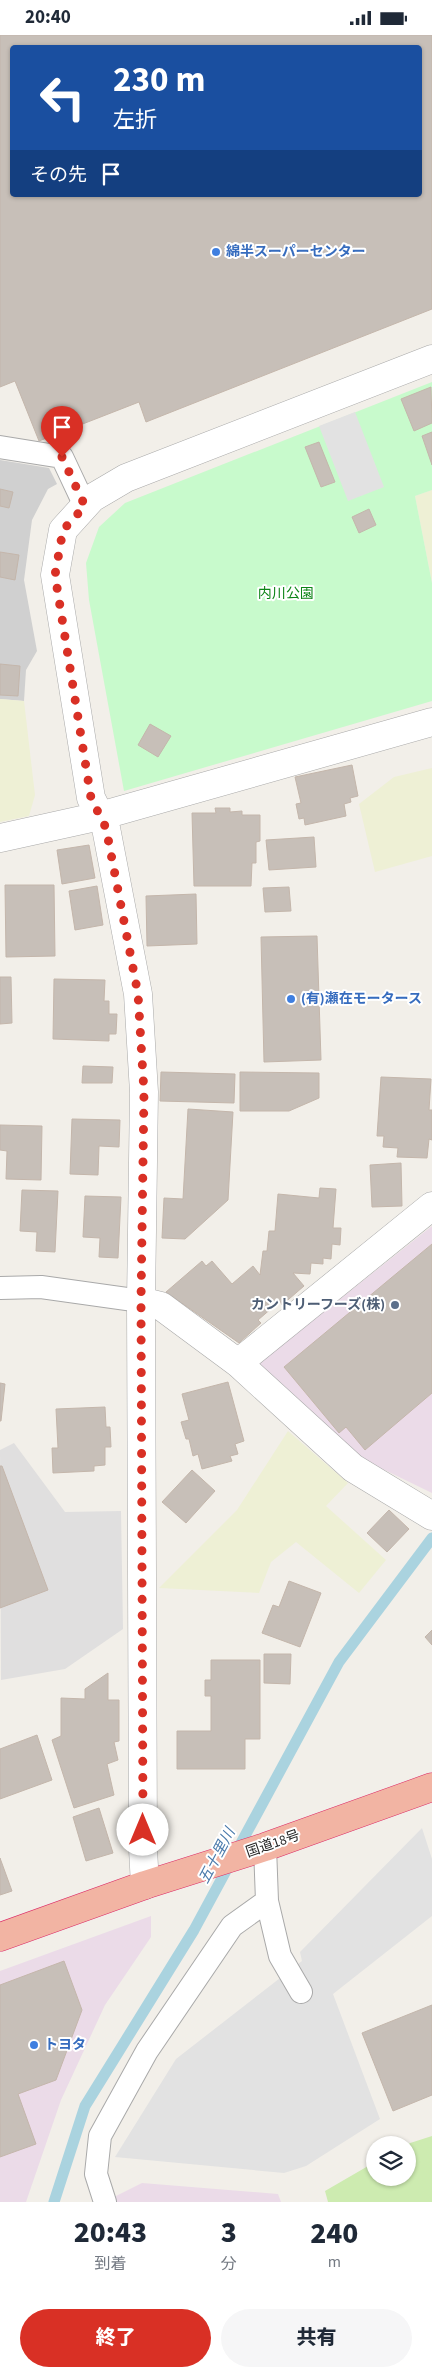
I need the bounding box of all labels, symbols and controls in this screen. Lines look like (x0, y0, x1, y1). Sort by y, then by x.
text: 20:40 (25, 4, 71, 31)
text: 230 m (113, 55, 205, 105)
icon: left (30, 65, 95, 130)
text: 左折 (113, 104, 157, 136)
icon: arrive (97, 160, 125, 188)
text: その先 (30, 162, 87, 189)
place label: 綿半スーパーセンター (226, 242, 366, 262)
marker: 綿半スーパーセンター (210, 246, 222, 258)
pin (41, 406, 83, 457)
icon: arrive (48, 413, 76, 441)
park label: 内川公園 (258, 584, 314, 604)
place label: (有)瀬在モータース (301, 989, 422, 1009)
marker: (有)瀬在モータース (285, 993, 297, 1005)
place label: カントリーフーズ(株) (251, 1295, 385, 1315)
marker: カントリーフーズ(株) (389, 1299, 401, 1311)
position arrow (116, 1803, 168, 1855)
water label: 五十里川 (194, 1823, 241, 1887)
street label: 国道18号 (243, 1825, 303, 1863)
place label: トヨタ (44, 2035, 86, 2055)
marker: トヨタ (28, 2039, 40, 2051)
map controls (366, 2136, 416, 2186)
button: layers (366, 2136, 416, 2186)
text: 20:43 (74, 2211, 147, 2254)
text: 3 (221, 2211, 237, 2254)
text: 240 (310, 2212, 358, 2255)
text: m (328, 2251, 341, 2273)
text: 到着 (94, 2253, 126, 2275)
text: 分 (221, 2253, 237, 2275)
button: 終了 (20, 2309, 211, 2367)
button: 共有 (221, 2309, 412, 2367)

